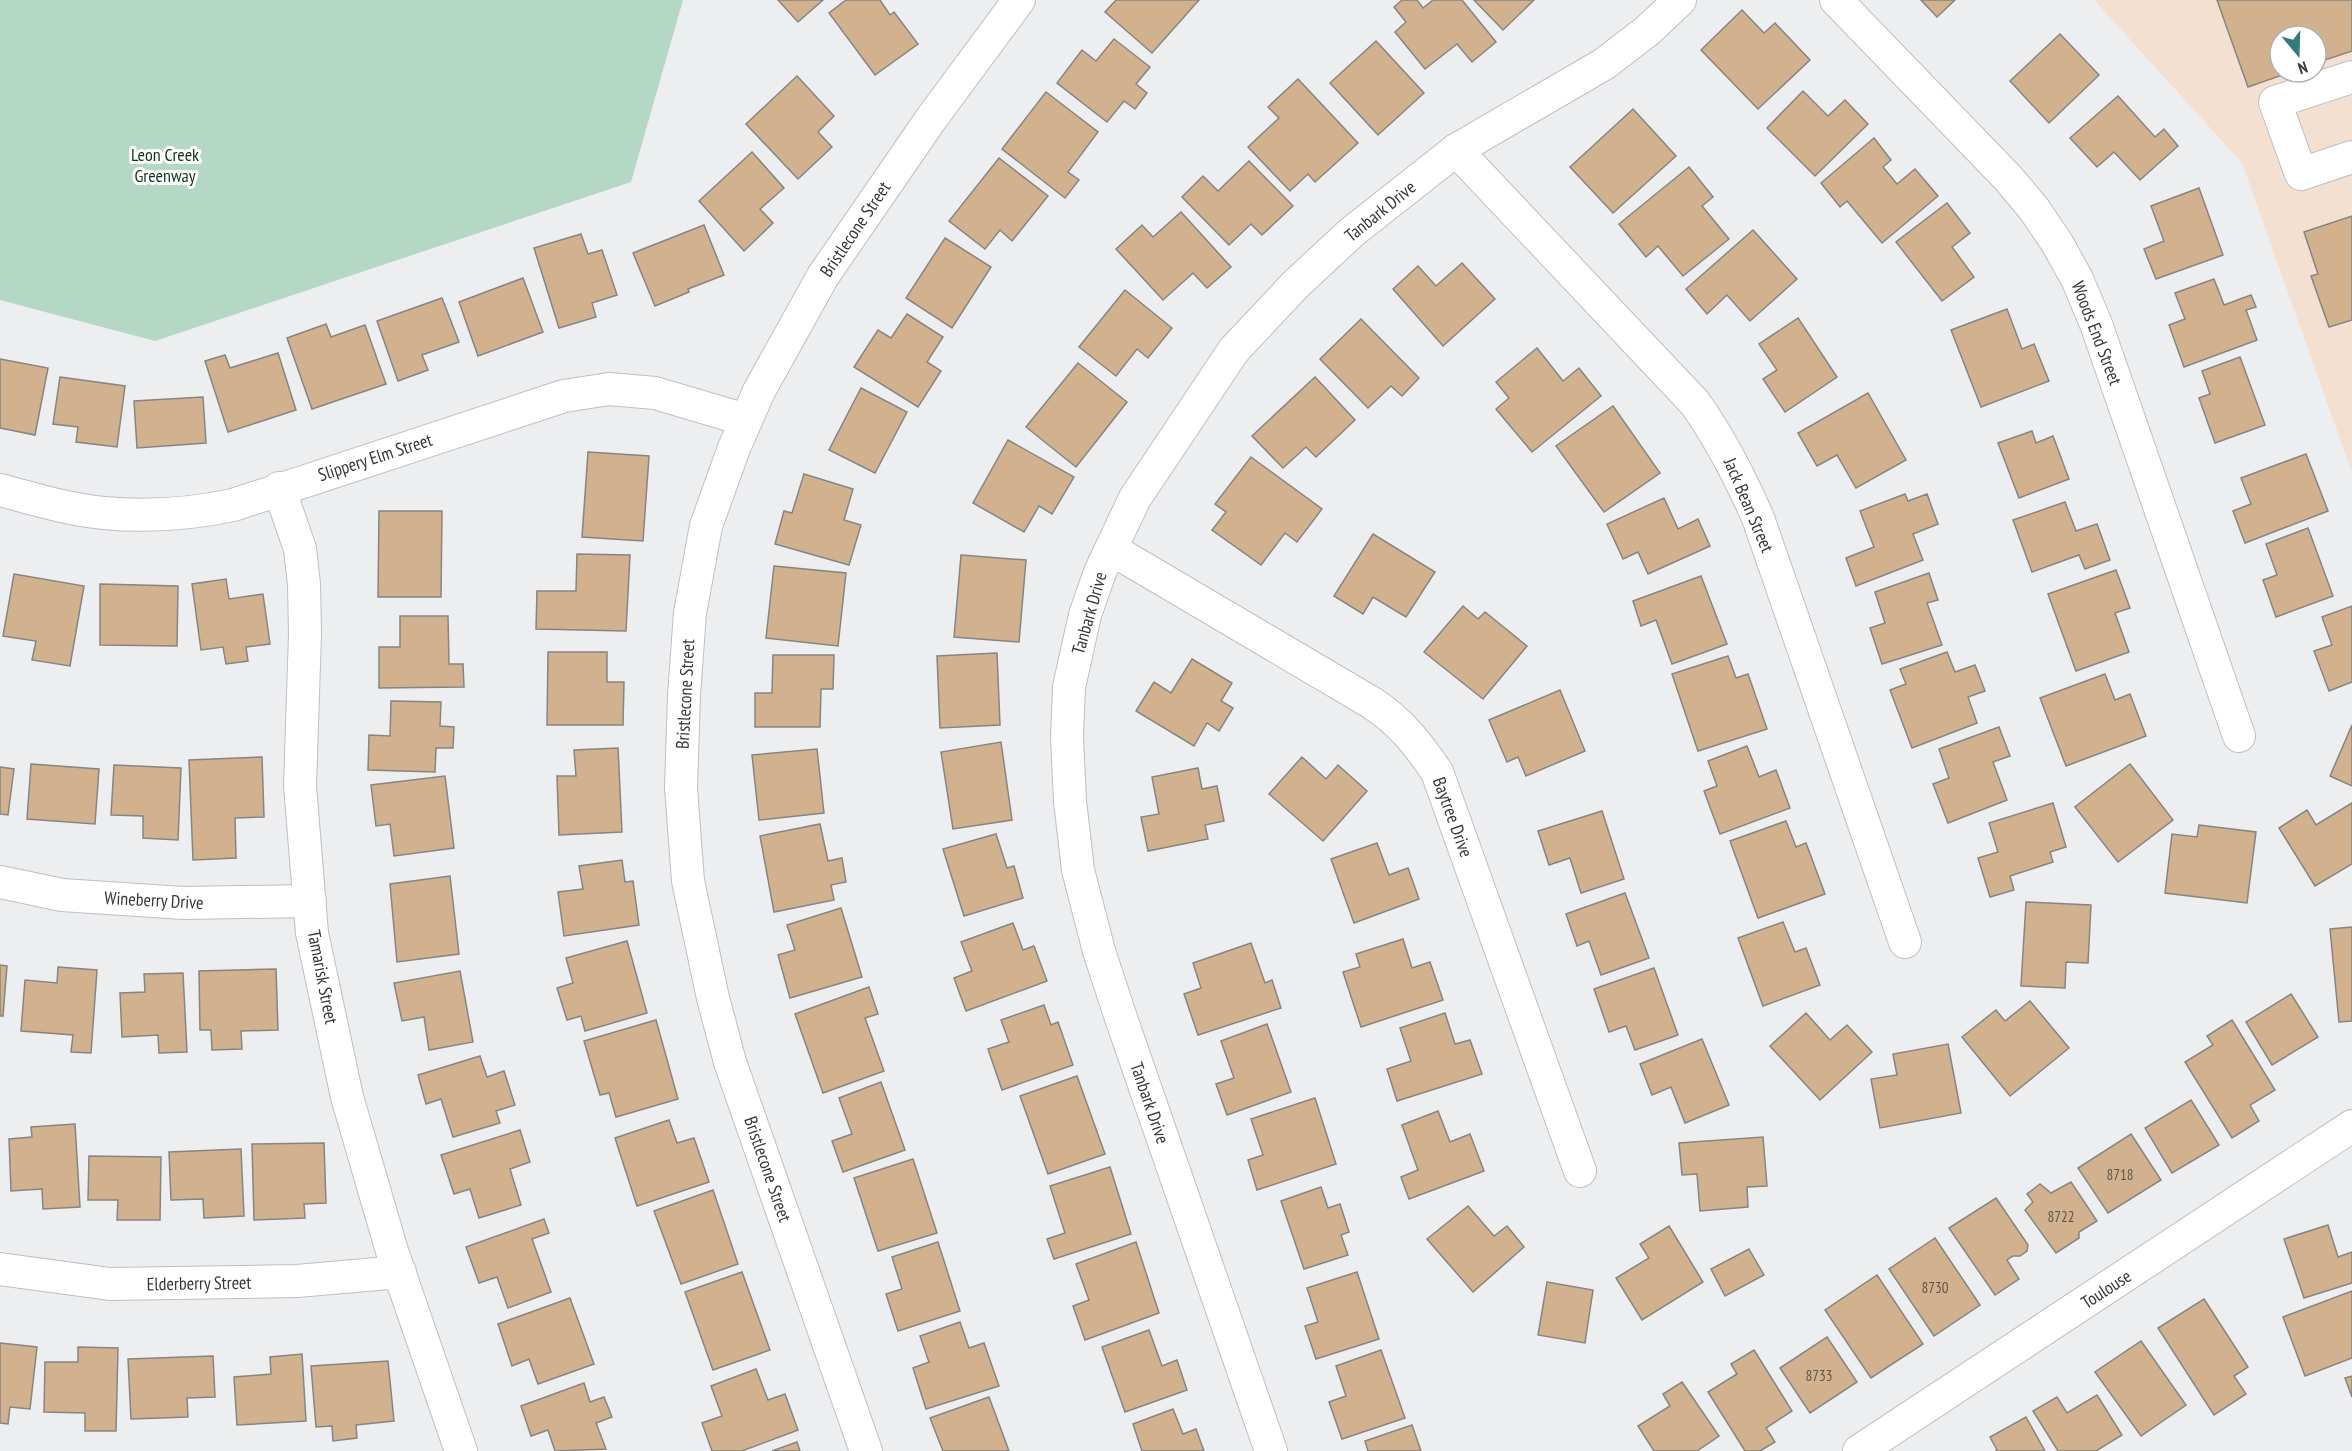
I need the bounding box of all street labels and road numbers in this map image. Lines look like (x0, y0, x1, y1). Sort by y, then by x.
street label: Tanbark Drive (1340, 175, 1420, 247)
street label: Bristlecone Street (815, 177, 895, 281)
street label: Woods End Street (2067, 278, 2127, 388)
street label: Slippery Elm Street (315, 428, 435, 486)
street label: Jack Bean Street (1718, 453, 1779, 556)
street label: Tanbark Drive (1066, 569, 1112, 657)
street label: Bristlecone Street (671, 638, 699, 750)
street label: Baytree Drive (1428, 774, 1478, 860)
street label: Wineberry Drive (104, 886, 204, 914)
street label: Tamarisk Street (303, 928, 343, 1026)
street label: Tanbark Drive (1125, 1059, 1175, 1147)
street label: Bristlecone Street (739, 1113, 797, 1225)
street label: Toulouse (2077, 1264, 2135, 1314)
street label: Elderberry Street (147, 1271, 251, 1295)

